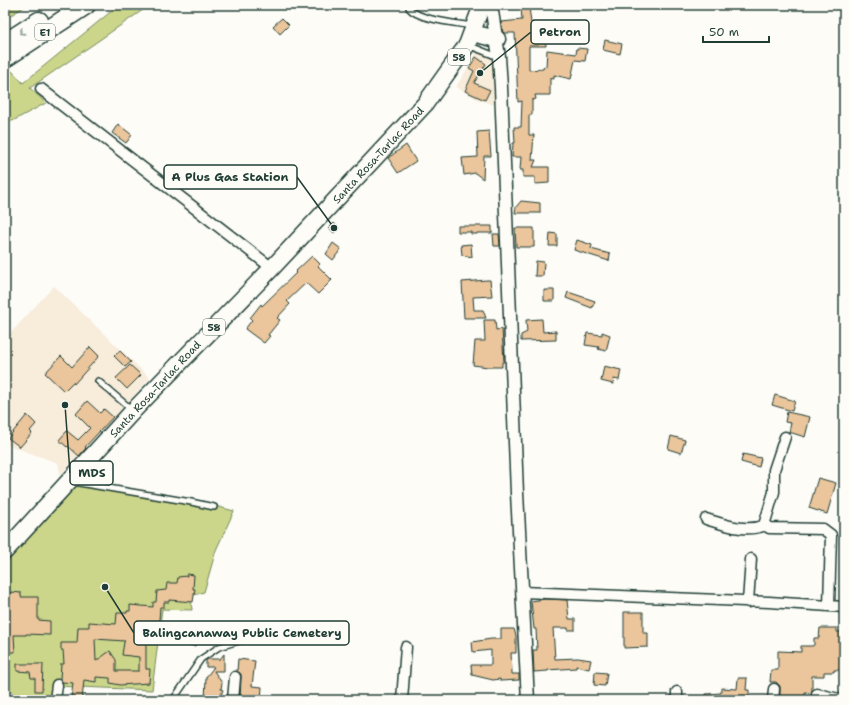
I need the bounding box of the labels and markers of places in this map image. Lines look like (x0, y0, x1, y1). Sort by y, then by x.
callout: Petron (531, 20, 589, 44)
callout: A Plus Gas Station (164, 165, 297, 189)
callout: MDS (70, 461, 113, 485)
callout: Balingcanaway Public Cemetery (134, 621, 349, 645)

